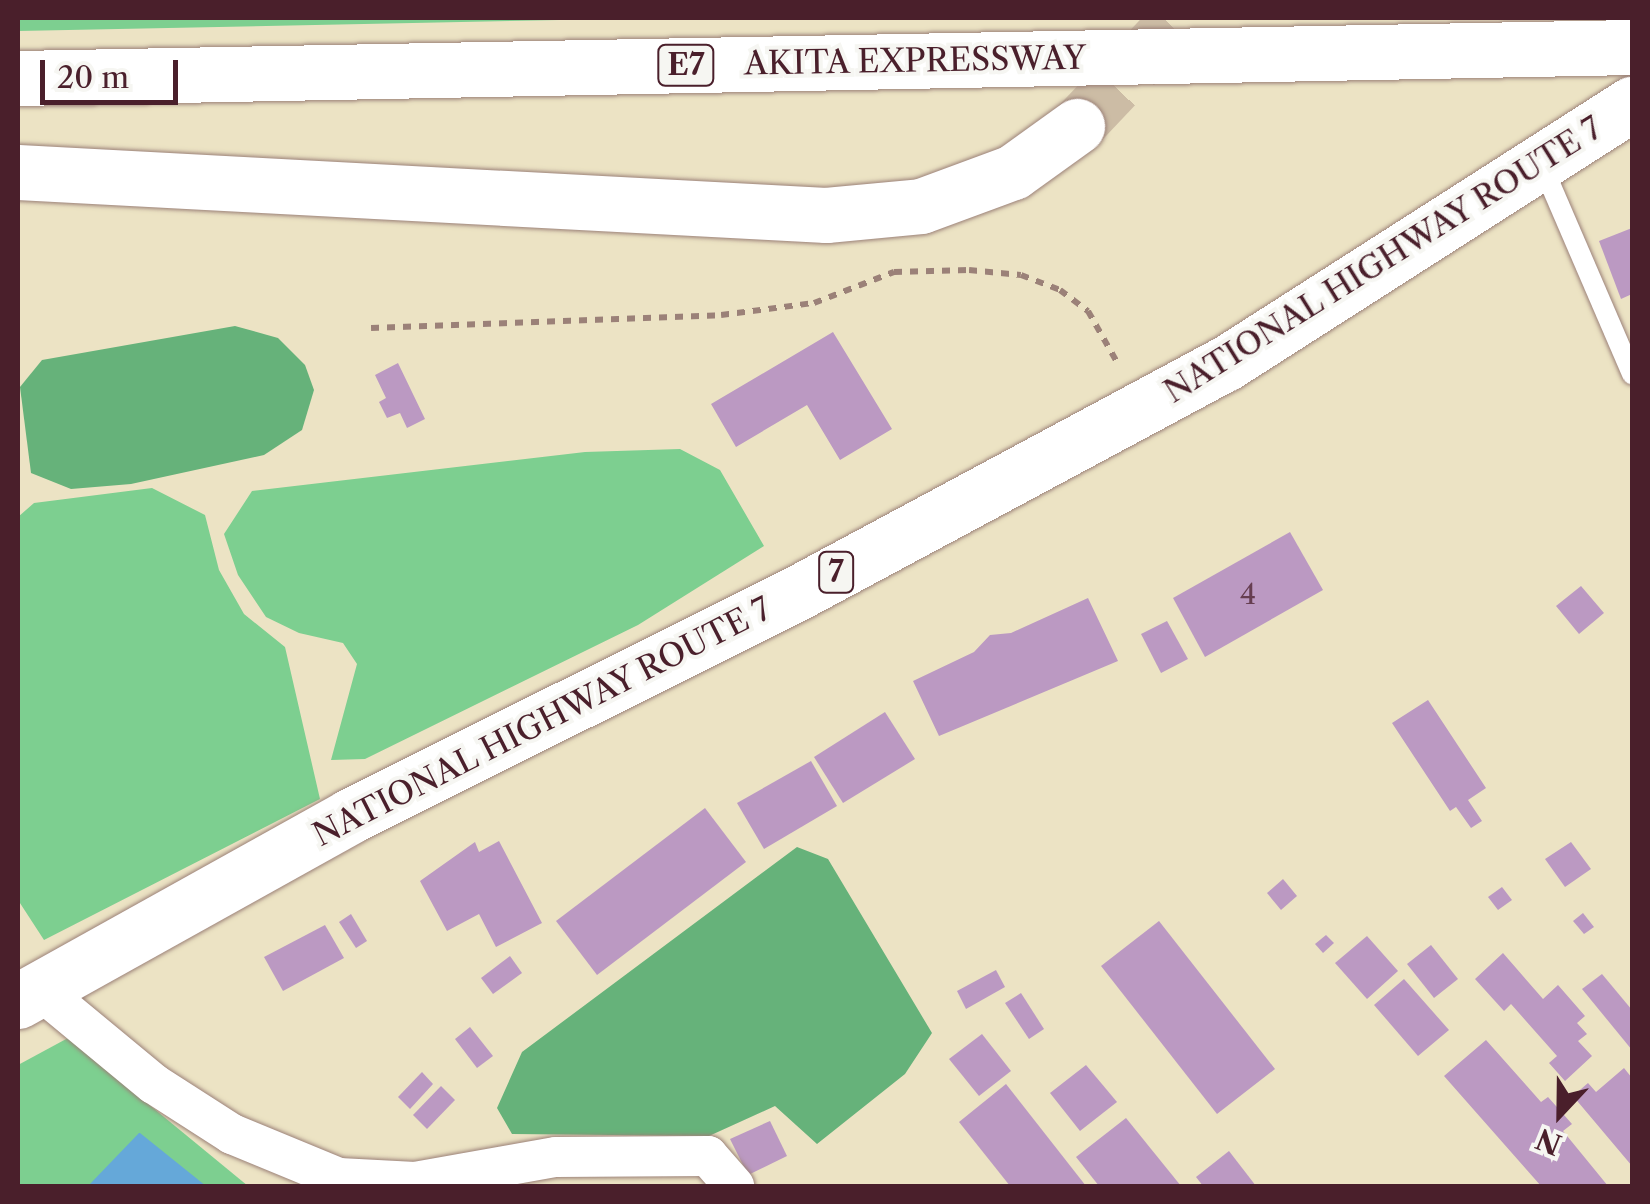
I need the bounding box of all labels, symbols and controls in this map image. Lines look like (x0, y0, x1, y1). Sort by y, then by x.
street label: AKITA EXPRESSWAY (743, 39, 1087, 83)
scale bar (45, 40, 182, 102)
road number: E7 (656, 40, 716, 90)
text: 20 m (57, 59, 129, 96)
street label: NATIONAL HIGHWAY ROUTE 7 (1156, 108, 1610, 412)
road number: 7 (816, 547, 856, 597)
house number: 4 (1240, 577, 1256, 611)
street label: NATIONAL HIGHWAY ROUTE 7 (306, 589, 778, 855)
north arrow (1510, 1064, 1610, 1164)
text: N (1531, 1121, 1566, 1162)

